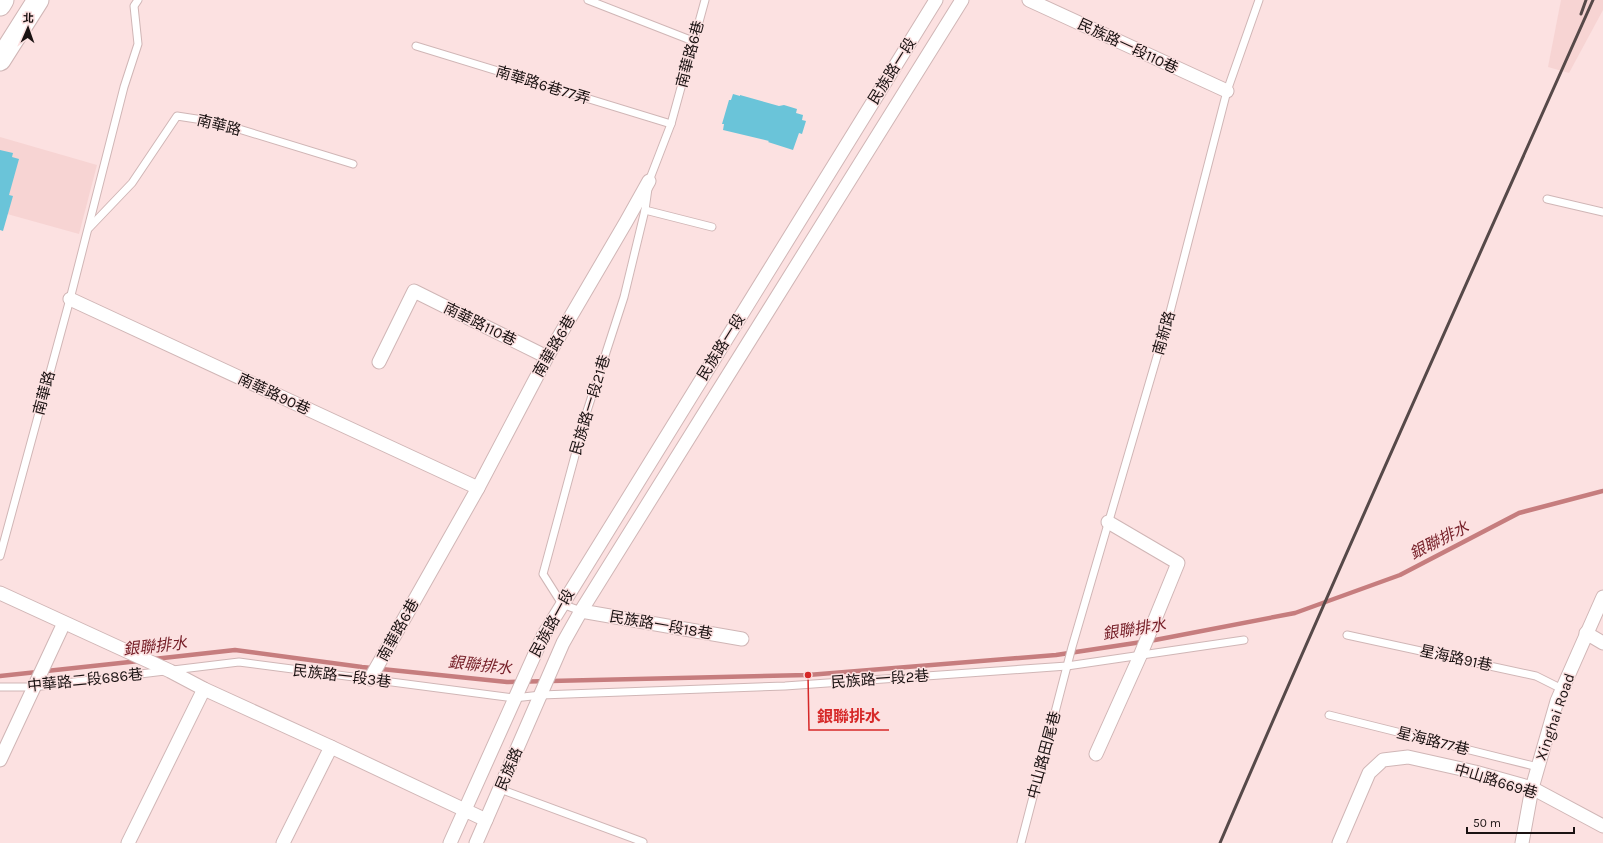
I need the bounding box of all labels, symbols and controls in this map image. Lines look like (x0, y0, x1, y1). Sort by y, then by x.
north arrow (8, 8, 48, 48)
text: 北 (23, 12, 34, 25)
street label: 民族路一段110巷 (1075, 15, 1181, 77)
street label: 南華路6巷 (672, 19, 708, 89)
street label: 民族路一段 (864, 34, 920, 108)
street label: 南華路6巷77弄 (494, 62, 592, 108)
street label: 南華路 (195, 111, 243, 139)
street label: 南華路110巷 (441, 299, 519, 349)
street label: 南新路 (1149, 309, 1179, 357)
street label: 民族路一段 (693, 310, 749, 384)
street label: 南華路6巷 (529, 312, 579, 380)
street label: 民族路一段21巷 (566, 353, 614, 457)
street label: 南華路 (29, 369, 59, 417)
street label: 南華路90巷 (235, 369, 313, 419)
water label: 銀聯排水 (1406, 517, 1473, 563)
street label: 民族路一段 (526, 586, 578, 660)
street label: 南華路6巷 (374, 596, 422, 664)
street label: 民族路一段18巷 (608, 607, 714, 643)
water label: 銀聯排水 (1101, 614, 1168, 643)
water label: 銀聯排水 (122, 633, 189, 659)
street label: 星海路91巷 (1418, 642, 1494, 674)
water label: 銀聯排水 (447, 652, 514, 678)
street label: 民族路一段3巷 (292, 661, 392, 691)
street label: 中華路二段686巷 (26, 665, 144, 695)
street label: 民族路一段2巷 (830, 667, 930, 691)
street label: Xinghai Road (1532, 671, 1578, 763)
callout: 銀聯排水 (809, 702, 889, 730)
text: 銀聯排水 (817, 707, 881, 726)
street label: 中山路田尾巷 (1024, 709, 1064, 801)
street label: 星海路77巷 (1395, 723, 1471, 759)
street label: 民族路 (492, 745, 526, 793)
street label: 中山路669巷 (1452, 760, 1540, 802)
scale bar (1467, 809, 1574, 835)
text: 50 m (1473, 816, 1501, 830)

